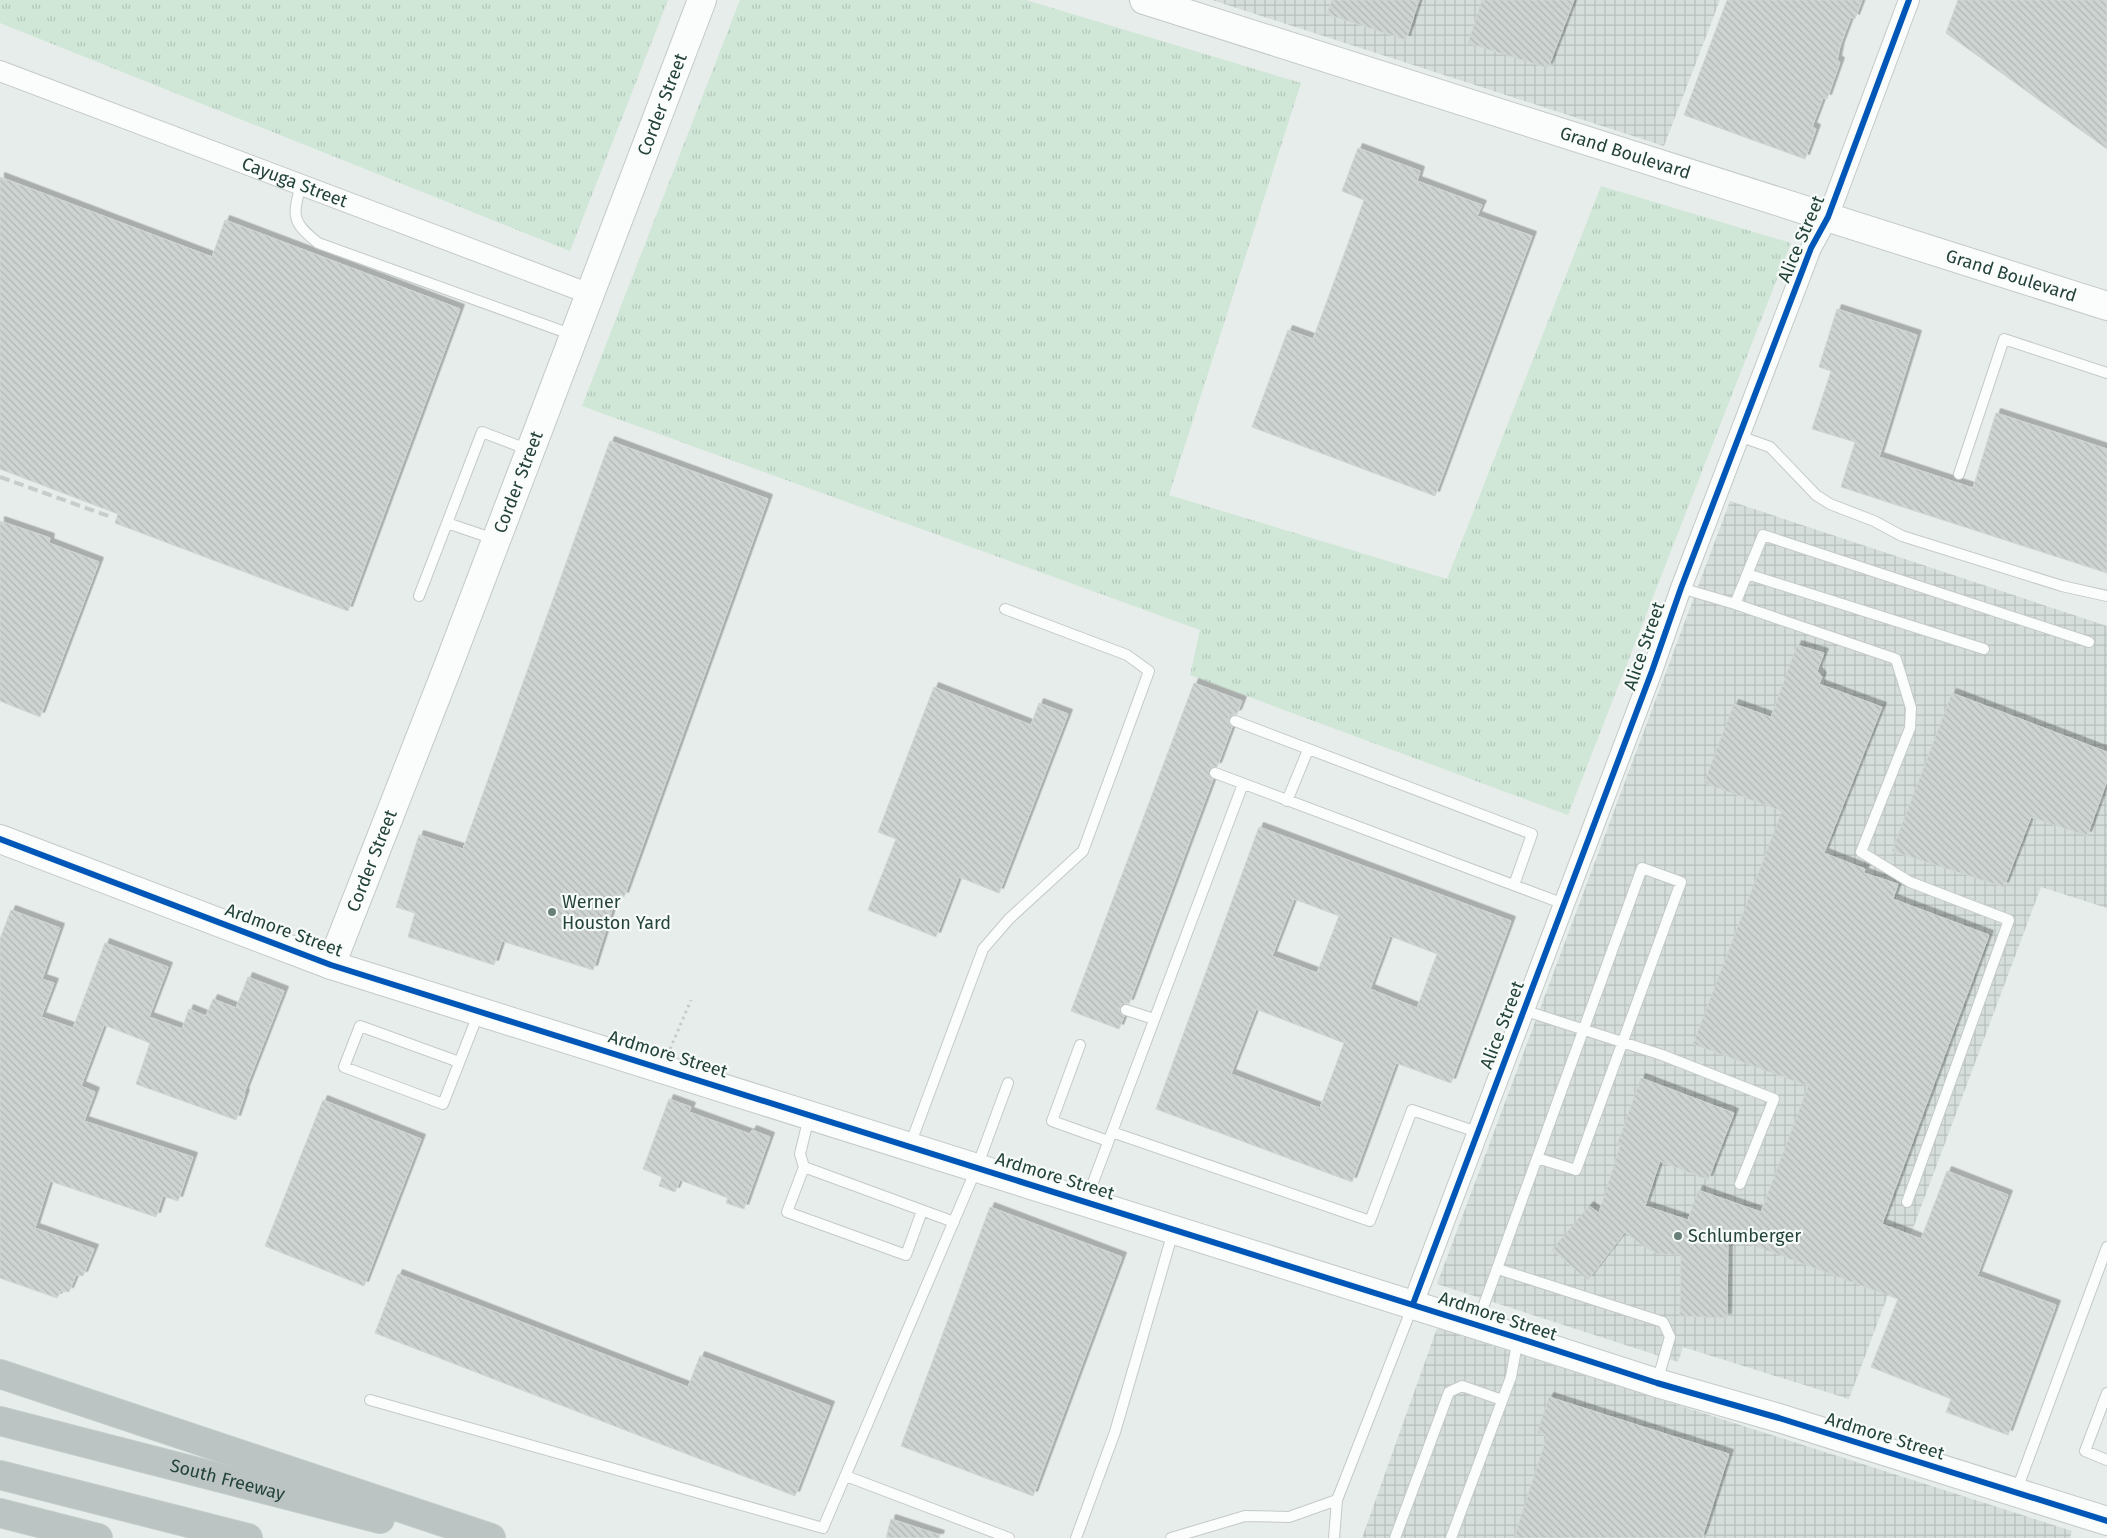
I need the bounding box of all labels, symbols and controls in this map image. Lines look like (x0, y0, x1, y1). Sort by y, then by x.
street label: Corder Street (633, 50, 692, 159)
street label: Grand Boulevard (1557, 122, 1693, 184)
street label: Cayuga Street (239, 152, 351, 213)
street label: Alice Street (1773, 192, 1829, 286)
street label: Grand Boulevard (1943, 244, 2079, 307)
street label: Corder Street (489, 427, 548, 536)
street label: Alice Street (1619, 598, 1670, 693)
street label: Corder Street (342, 806, 402, 915)
place label: Werner Houston Yard (562, 891, 671, 934)
street label: Ardmore Street (222, 899, 346, 962)
marker: Werner Houston Yard (546, 906, 558, 918)
street label: Alice Street (1475, 977, 1529, 1072)
street label: Ardmore Street (606, 1025, 731, 1083)
street label: Ardmore Street (993, 1147, 1118, 1205)
place label: Schlumberger (1688, 1225, 1801, 1247)
marker: Schlumberger (1672, 1230, 1684, 1242)
street label: Ardmore Street (1436, 1286, 1560, 1346)
street label: Ardmore Street (1823, 1407, 1948, 1465)
street label: South Freeway (168, 1454, 288, 1505)

